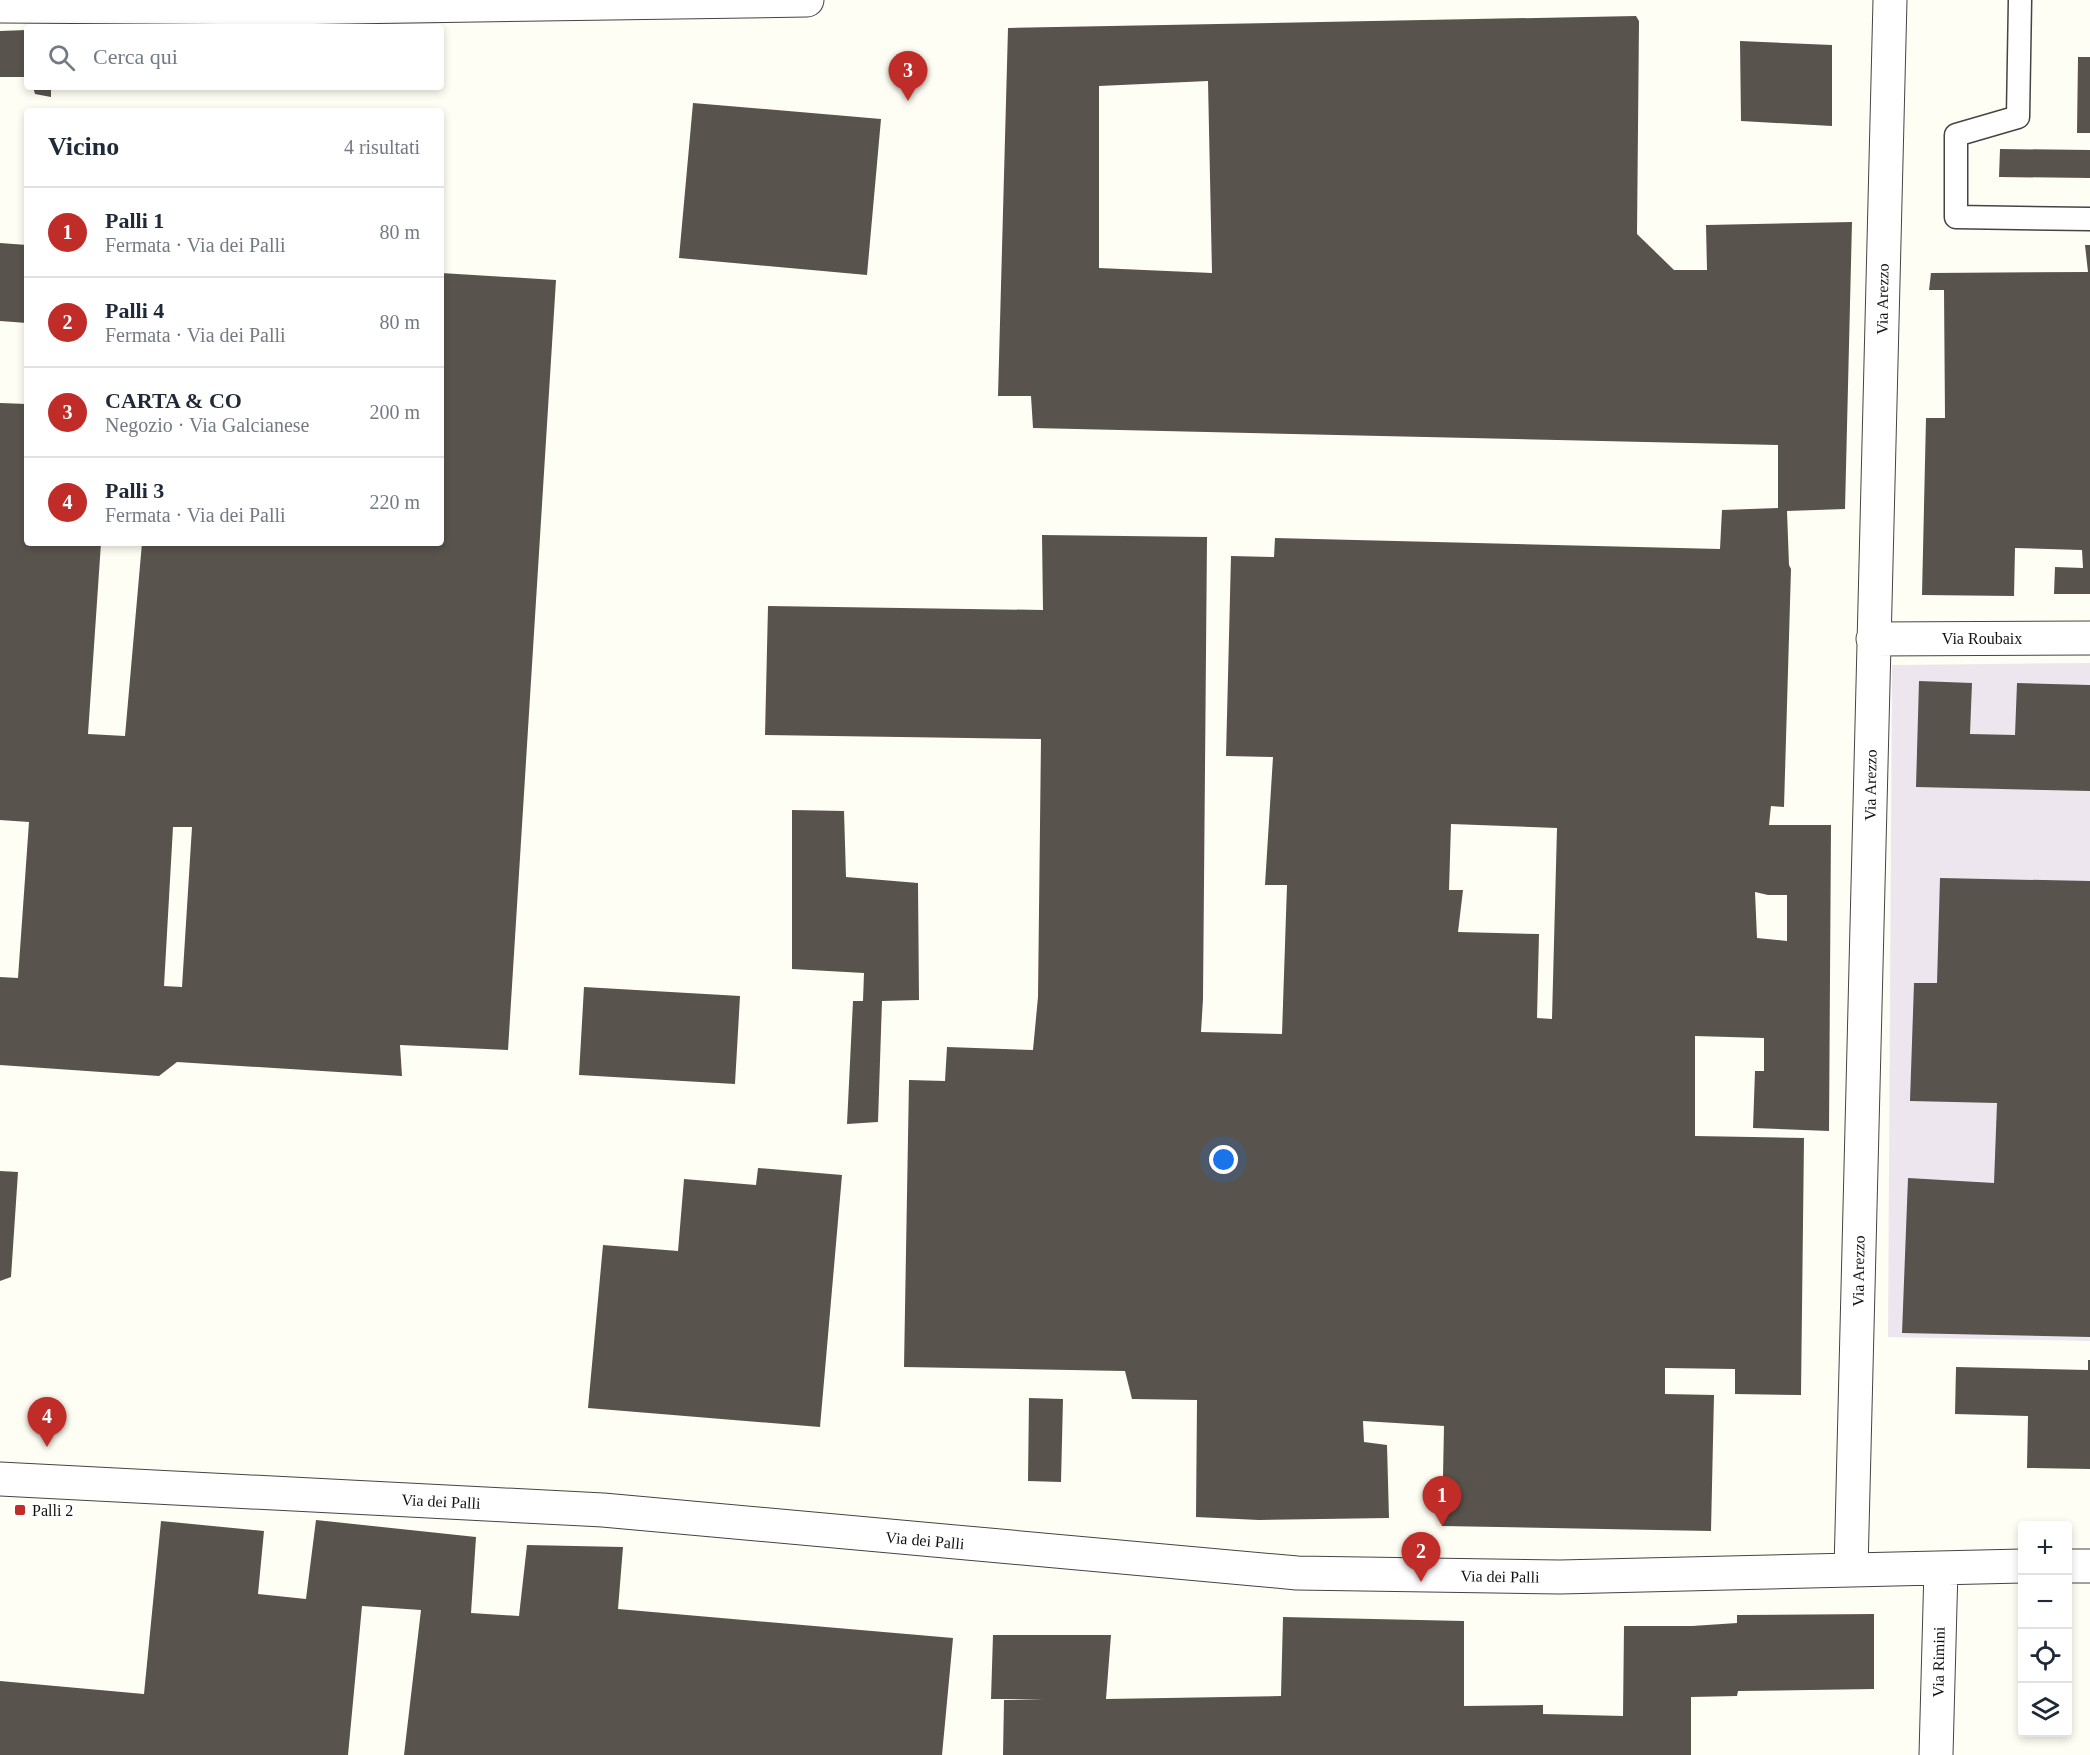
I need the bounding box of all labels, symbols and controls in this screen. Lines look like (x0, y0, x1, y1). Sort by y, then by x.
search box (24, 24, 444, 90)
icon: search (45, 41, 78, 74)
text: Cerca qui (93, 44, 178, 69)
pin: 3 (888, 51, 928, 101)
text: Vicino (48, 132, 119, 161)
text: 4 risultati (344, 136, 420, 158)
text: Palli 1 (105, 208, 164, 233)
text: 1 (63, 221, 73, 243)
text: 80 m (379, 221, 420, 243)
text: Fermata · Via dei Palli (105, 234, 286, 256)
street label: Via Arezzo (1873, 263, 1892, 335)
text: Palli 4 (105, 298, 164, 323)
text: 2 (63, 311, 73, 333)
text: 80 m (379, 311, 420, 333)
text: Fermata · Via dei Palli (105, 324, 286, 346)
text: CARTA & CO (105, 388, 242, 413)
text: 3 (63, 401, 73, 423)
text: 200 m (369, 401, 420, 423)
text: Negozio · Via Galcianese (105, 414, 309, 436)
text: Palli 3 (105, 478, 164, 503)
text: 4 (63, 491, 73, 513)
text: 220 m (369, 491, 420, 513)
text: Fermata · Via dei Palli (105, 504, 286, 526)
street label: Via Roubaix (1942, 630, 2022, 647)
street label: Via Arezzo (1861, 749, 1880, 821)
your location (1209, 1145, 1238, 1174)
street label: Via Arezzo (1849, 1235, 1868, 1307)
pin: 4 (28, 1398, 66, 1447)
pin: 1 (1422, 1476, 1462, 1526)
street label: Via dei Palli (401, 1491, 481, 1512)
place label: Palli 2 (32, 1502, 73, 1519)
marker: Palli 2 (13, 1503, 27, 1517)
map controls (2018, 1521, 2072, 1737)
button: + (2018, 1521, 2072, 1575)
street label: Via dei Palli (885, 1529, 966, 1552)
pin: 2 (1402, 1532, 1440, 1582)
street label: Via dei Palli (1460, 1567, 1540, 1586)
button: − (2018, 1575, 2072, 1629)
street label: Via Rimini (1929, 1626, 1948, 1697)
button: locate (2018, 1629, 2072, 1683)
button: layers (2018, 1683, 2072, 1737)

